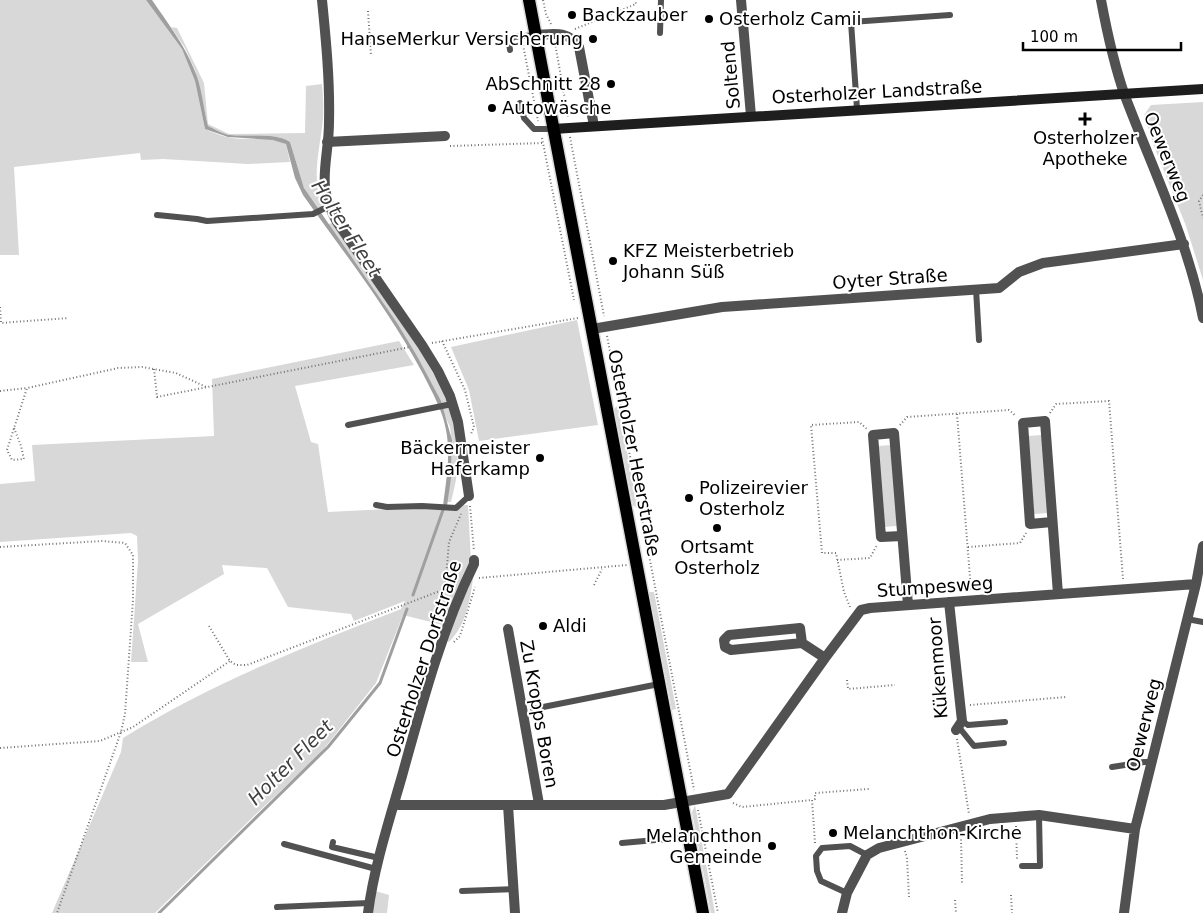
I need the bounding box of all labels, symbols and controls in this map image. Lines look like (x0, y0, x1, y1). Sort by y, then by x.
place label: Backzauber (582, 4, 688, 25)
place label: Osterholz Camii (719, 8, 862, 29)
marker: Backzauber (566, 9, 578, 21)
marker: Osterholz Camii (703, 13, 715, 25)
scale bar (1023, 20, 1180, 52)
place label: HanseMerkur Versicherung (340, 28, 583, 49)
text: 100 m (1030, 28, 1078, 46)
marker: HanseMerkur Versicherung (587, 33, 599, 45)
street label: Soltend (717, 40, 744, 110)
place label: AbSchnitt 28 (485, 73, 601, 94)
street label: Osterholzer Landstraße (771, 75, 983, 108)
marker: AbSchnitt 28 (605, 78, 617, 90)
place label: Autowäsche (502, 97, 611, 118)
marker: Autowäsche (486, 102, 498, 114)
street label: Oewerweg (1140, 109, 1195, 205)
marker: Osterholzer Apotheke (1079, 113, 1091, 125)
place label: Osterholzer Apotheke (1033, 127, 1138, 169)
water label: Holter Fleet (307, 175, 387, 282)
place label: KFZ Meisterbetrieb Johann Süß (622, 240, 794, 282)
marker: KFZ Meisterbetrieb Johann Süß (607, 255, 619, 267)
street label: Oyter Straße (832, 264, 948, 293)
street label: Osterholzer Heerstraße (604, 348, 665, 558)
place label: Bäckermeister Haferkamp (400, 437, 531, 479)
marker: Bäckermeister Haferkamp (534, 452, 546, 464)
place label: Polizeirevier Osterholz (699, 477, 809, 519)
marker: Polizeirevier Osterholz (683, 492, 695, 504)
marker: Ortsamt Osterholz (711, 522, 723, 534)
place label: Ortsamt Osterholz (674, 536, 760, 578)
street label: Osterholzer Dorfstraße (382, 558, 465, 760)
street label: Stumpesweg (876, 572, 994, 601)
place label: Aldi (553, 615, 587, 636)
street label: Kükenmoor (923, 616, 952, 719)
marker: Aldi (537, 620, 549, 632)
street label: Zu Kropps Boren (516, 638, 563, 790)
street label: Oewerweg (1122, 676, 1165, 774)
water label: Holter Fleet (243, 714, 338, 809)
place label: Melanchthon-Kirche (843, 822, 1022, 843)
place label: Melanchthon Gemeinde (646, 825, 762, 867)
marker: Melanchthon-Kirche (827, 827, 839, 839)
marker: Melanchthon Gemeinde (766, 840, 778, 852)

